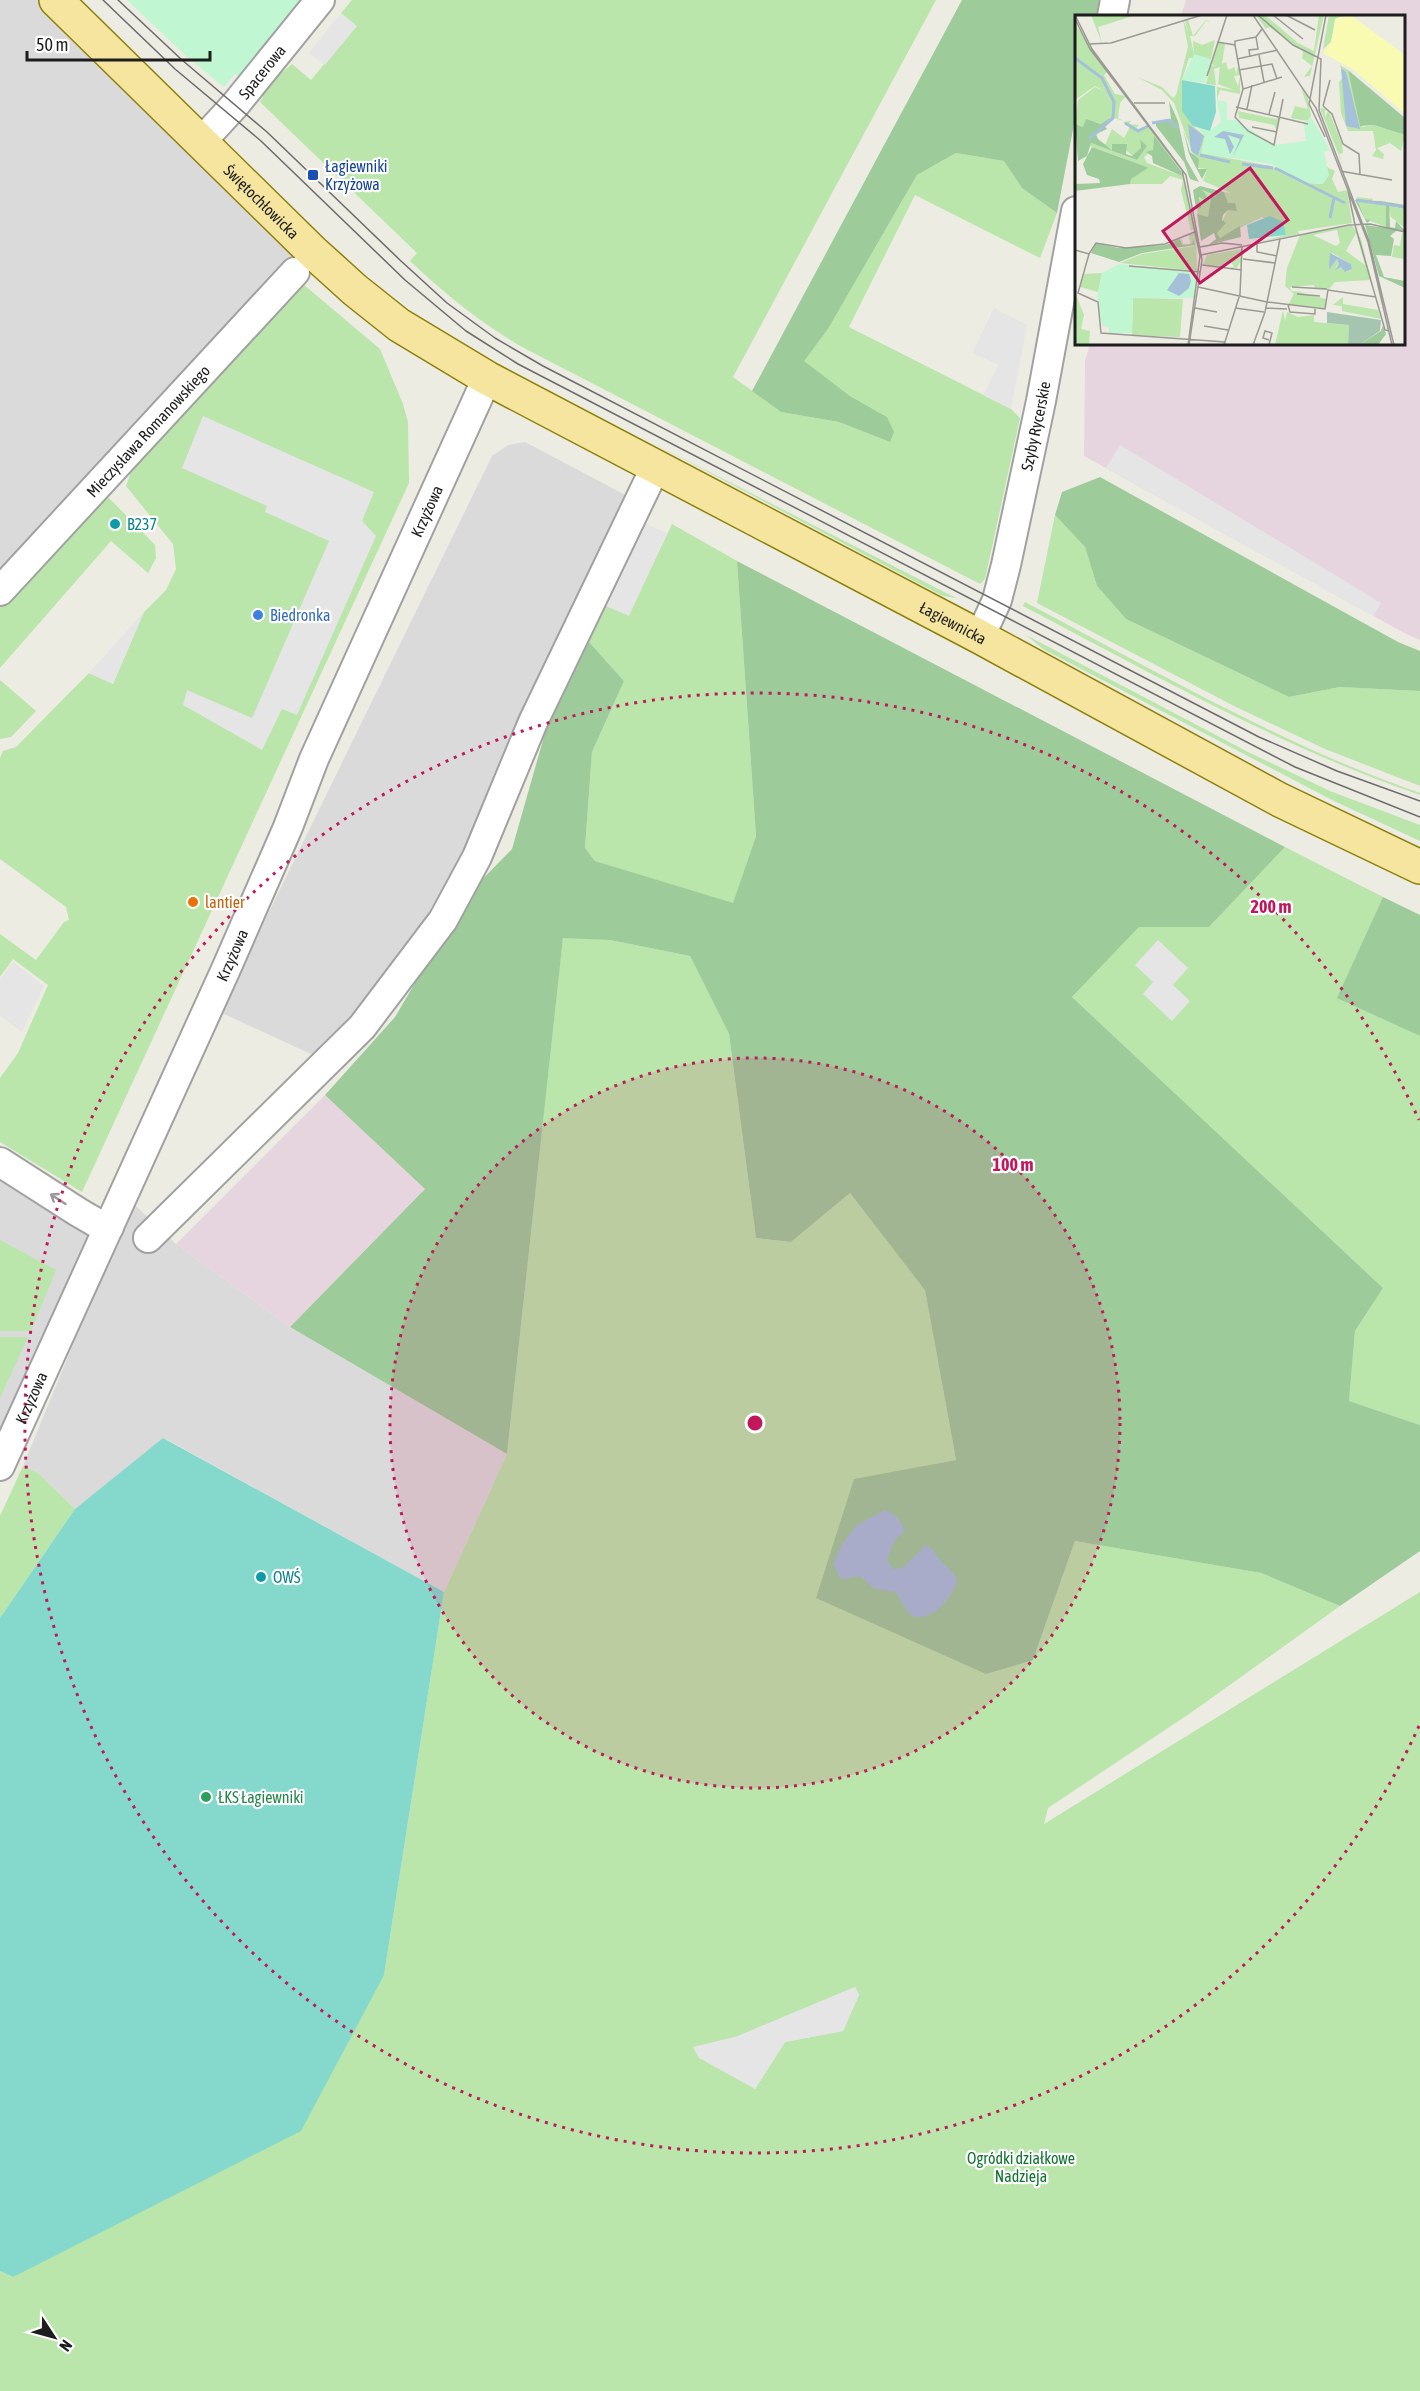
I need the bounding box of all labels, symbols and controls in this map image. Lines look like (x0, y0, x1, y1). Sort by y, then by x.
inset map (1075, 15, 1405, 345)
scale bar (27, 24, 210, 62)
text: 50 m (36, 34, 68, 55)
street label: Spacerowa (235, 41, 289, 102)
place label: Łagiewniki Krzyżowa (325, 157, 388, 194)
street label: Świętochłowicka (220, 161, 303, 242)
marker: Łagiewniki Krzyżowa (306, 168, 320, 182)
street label: Mieczysława Romanowskiego (83, 361, 213, 500)
street label: Szyby Rycerskie (1017, 380, 1053, 472)
street label: Krzyżowa (407, 482, 446, 540)
place label: B237 (127, 515, 157, 533)
marker: B237 (108, 517, 122, 531)
street label: Łagiewnicka (917, 598, 990, 648)
place label: Biedronka (270, 606, 331, 624)
marker: Biedronka (251, 608, 265, 622)
place label: lantier (205, 893, 245, 911)
marker: lantier (186, 895, 200, 909)
text: 200 m (1251, 896, 1291, 917)
street label: Krzyżowa (213, 927, 251, 984)
text: 100 m (993, 1154, 1033, 1175)
one-way arrow (50, 1193, 67, 1205)
street label: Krzyżowa (12, 1369, 51, 1426)
centre of rings (745, 1413, 765, 1433)
place label: OWŚ (273, 1568, 301, 1586)
marker: OWŚ (254, 1570, 268, 1584)
place label: ŁKS Łagiewniki (218, 1788, 303, 1807)
marker: ŁKS Łagiewniki (199, 1790, 213, 1804)
park label: Ogródki działkowe Nadzieja (967, 2149, 1075, 2186)
north arrow (24, 2307, 84, 2367)
text: N (56, 2337, 76, 2355)

